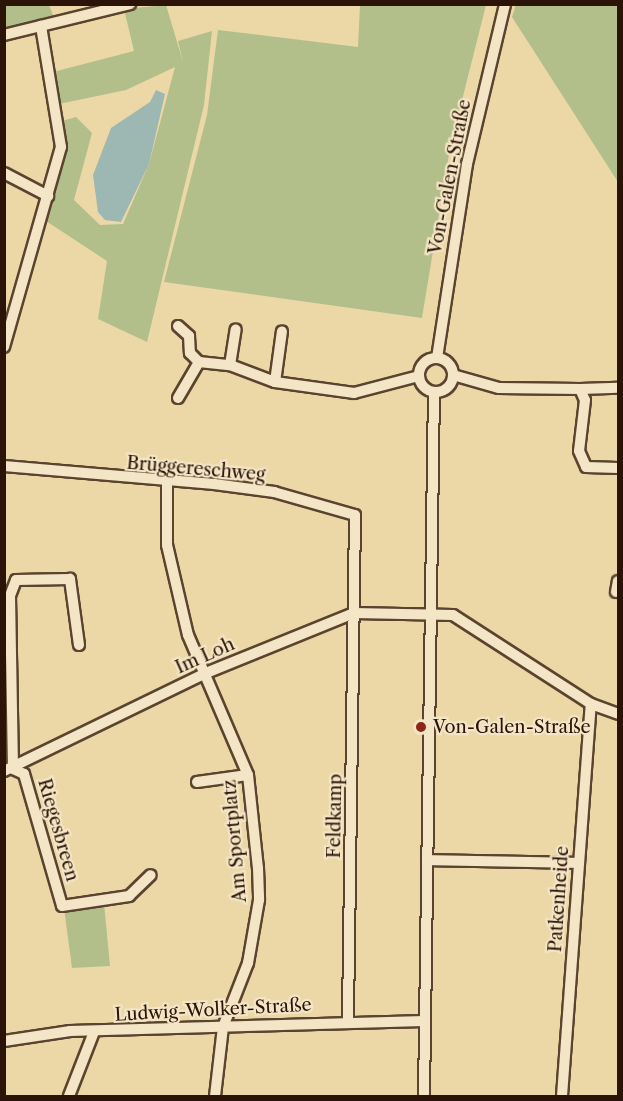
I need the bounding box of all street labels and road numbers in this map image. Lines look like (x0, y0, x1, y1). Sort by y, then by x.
street label: Von-Galen-Straße (424, 98, 476, 256)
street label: Brüggereschweg (126, 452, 266, 486)
street label: Im Loh (172, 633, 238, 679)
street label: Feldkamp (323, 773, 347, 859)
street label: Riegesbreen (33, 776, 83, 884)
street label: Am Sportplatz (219, 779, 251, 903)
street label: Patkenheide (545, 845, 573, 953)
street label: Ludwig-Wolker-Straße (114, 994, 312, 1026)

